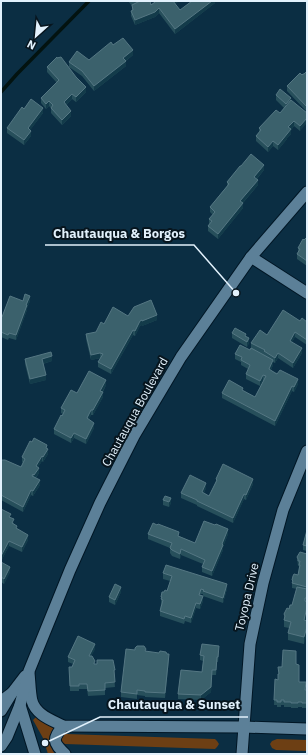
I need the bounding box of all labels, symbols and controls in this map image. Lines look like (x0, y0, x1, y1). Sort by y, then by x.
north arrow (16, 16, 56, 56)
text: N (25, 37, 38, 53)
callout: Chautauqua & Borgos (45, 220, 194, 245)
text: Chautauqua & Borgos (53, 225, 185, 242)
street label: Chautauqua Boulevard (98, 355, 171, 469)
street label: Toyopa Drive (231, 561, 262, 632)
callout: Chautauqua & Sunset (100, 692, 248, 717)
text: Chautauqua & Sunset (108, 696, 240, 713)

